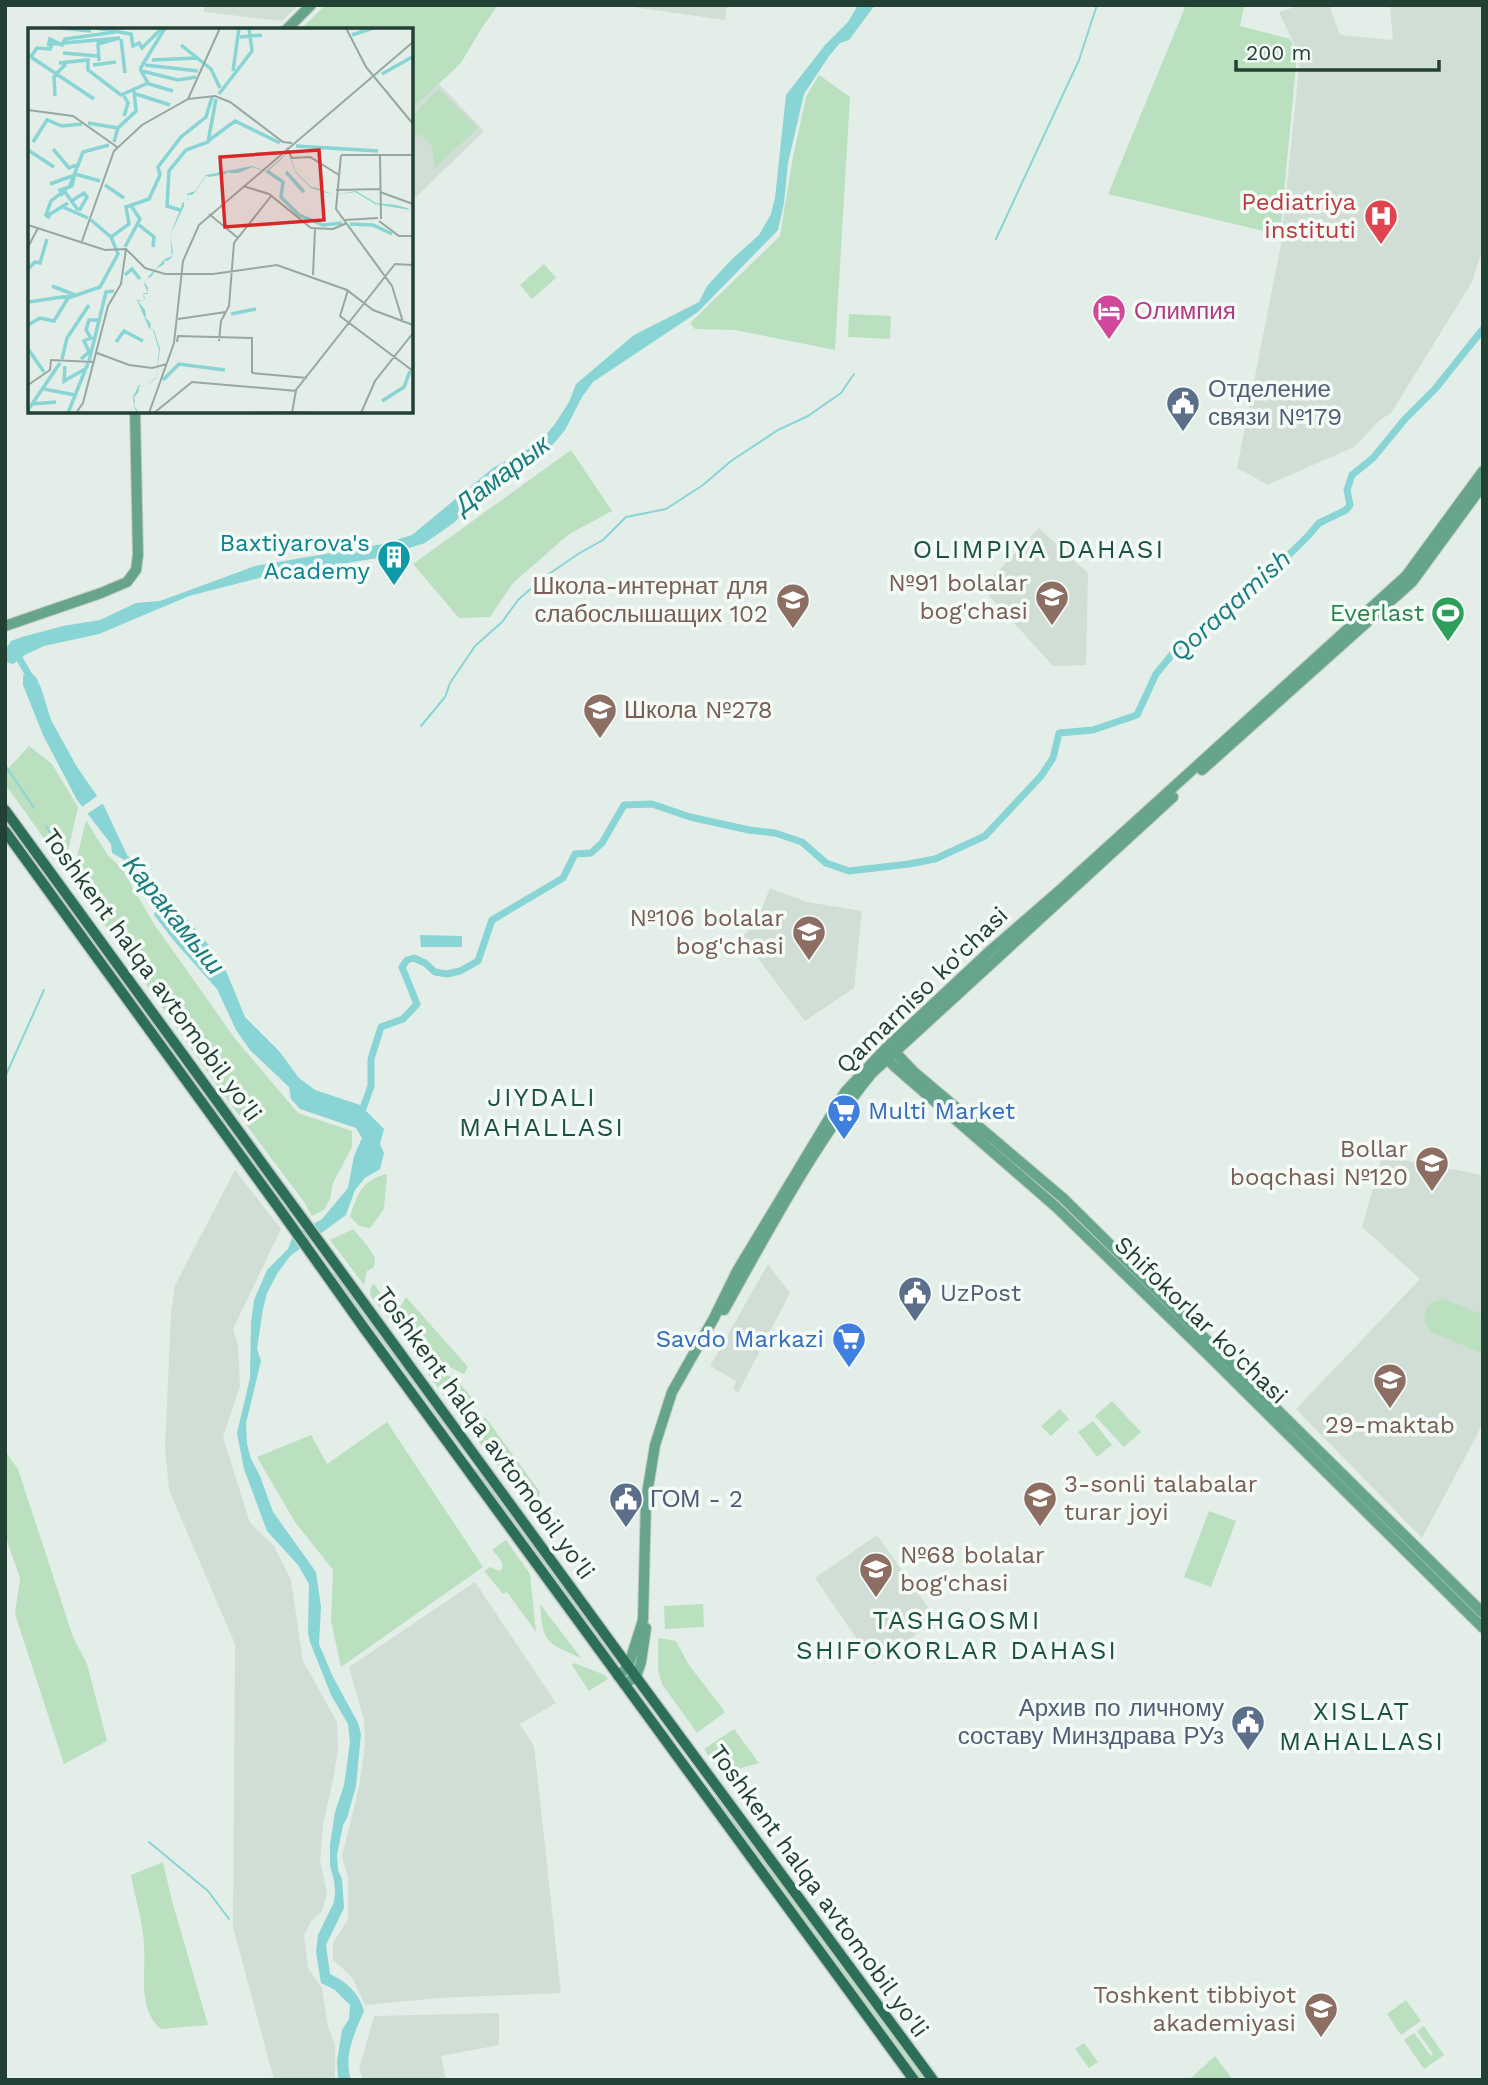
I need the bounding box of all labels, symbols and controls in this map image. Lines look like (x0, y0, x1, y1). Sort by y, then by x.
inset map (28, 28, 413, 413)
scale bar (1236, 28, 1439, 72)
text: 200 m (1246, 40, 1312, 65)
place label: Pediatriya instituti (1241, 188, 1356, 244)
hospital icon: Pediatriya instituti (1362, 197, 1400, 246)
hotel icon: Олимпия (1090, 292, 1128, 341)
place label: Олимпия (1134, 297, 1236, 325)
place label: Отделение связи №179 (1208, 375, 1342, 431)
public building icon: Отделение связи №179 (1164, 384, 1202, 433)
water label: Дамарык (446, 428, 557, 521)
place label: Baxtiyarova's Academy (219, 529, 371, 585)
district label: OLIMPIYA DAHASI (913, 534, 1165, 564)
building icon: Baxtiyarova's Academy (375, 538, 413, 587)
water label: Qoraqamish (1163, 543, 1297, 667)
place label: №91 bolalar bog'chasi (888, 569, 1028, 625)
place label: Школа-интернат для слабослышащих 102 (532, 572, 768, 628)
school or university icon: №91 bolalar bog'chasi (1033, 578, 1071, 627)
school or university icon: Школа-интернат для слабослышащих 102 (774, 581, 812, 630)
sports icon: Everlast (1429, 594, 1467, 643)
place label: Everlast (1330, 599, 1424, 627)
school or university icon: Школа №278 (581, 691, 619, 740)
place label: Школа №278 (624, 696, 773, 724)
street label: Toshkent halqa avtomobil yo'li (37, 823, 267, 1127)
water label: Каракамыш (117, 850, 231, 981)
street label: Qamarniso ko'chasi (830, 901, 1014, 1079)
place label: №106 bolalar bog'chasi (630, 904, 784, 960)
school or university icon: №106 bolalar bog'chasi (790, 913, 828, 962)
district label: JIYDALI MAHALLASI (459, 1082, 625, 1142)
supermarket icon: Multi Market (825, 1092, 863, 1141)
place label: Multi Market (868, 1097, 1015, 1125)
place label: Bollar boqchasi №120 (1230, 1135, 1408, 1191)
school or university icon: Bollar boqchasi №120 (1413, 1144, 1451, 1193)
street label: Shifokorlar ko'chasi (1109, 1230, 1293, 1410)
public building icon: UzPost (896, 1274, 934, 1323)
place label: UzPost (940, 1279, 1021, 1307)
street label: Toshkent halqa avtomobil yo'li (370, 1281, 600, 1585)
supermarket icon: Savdo Markazi (830, 1320, 868, 1369)
place label: Savdo Markazi (656, 1325, 824, 1353)
school or university icon: 29-maktab (1371, 1361, 1409, 1410)
place label: 29-maktab (1325, 1411, 1455, 1439)
place label: 3-sonli talabalar turar joyi (1064, 1470, 1258, 1526)
school or university icon: 3-sonli talabalar turar joyi (1021, 1479, 1059, 1528)
public building icon: ГОМ - 2 (607, 1480, 645, 1529)
place label: ГОМ - 2 (650, 1485, 743, 1513)
place label: №68 bolalar bog'chasi (900, 1541, 1045, 1597)
school or university icon: №68 bolalar bog'chasi (857, 1550, 895, 1599)
district label: TASHGOSMI SHIFOKORLAR DAHASI (796, 1605, 1118, 1665)
place label: Архив по личному составу Минздрава РУз (958, 1694, 1224, 1750)
district label: XISLAT MAHALLASI (1279, 1696, 1445, 1756)
public building icon: Архив по личному составу Минздрава РУз (1229, 1703, 1267, 1752)
street label: Toshkent halqa avtomobil yo'li (704, 1739, 934, 2043)
place label: Toshkent tibbiyot akademiyasi (1093, 1981, 1296, 2037)
school or university icon: Toshkent tibbiyot akademiyasi (1302, 1990, 1340, 2039)

